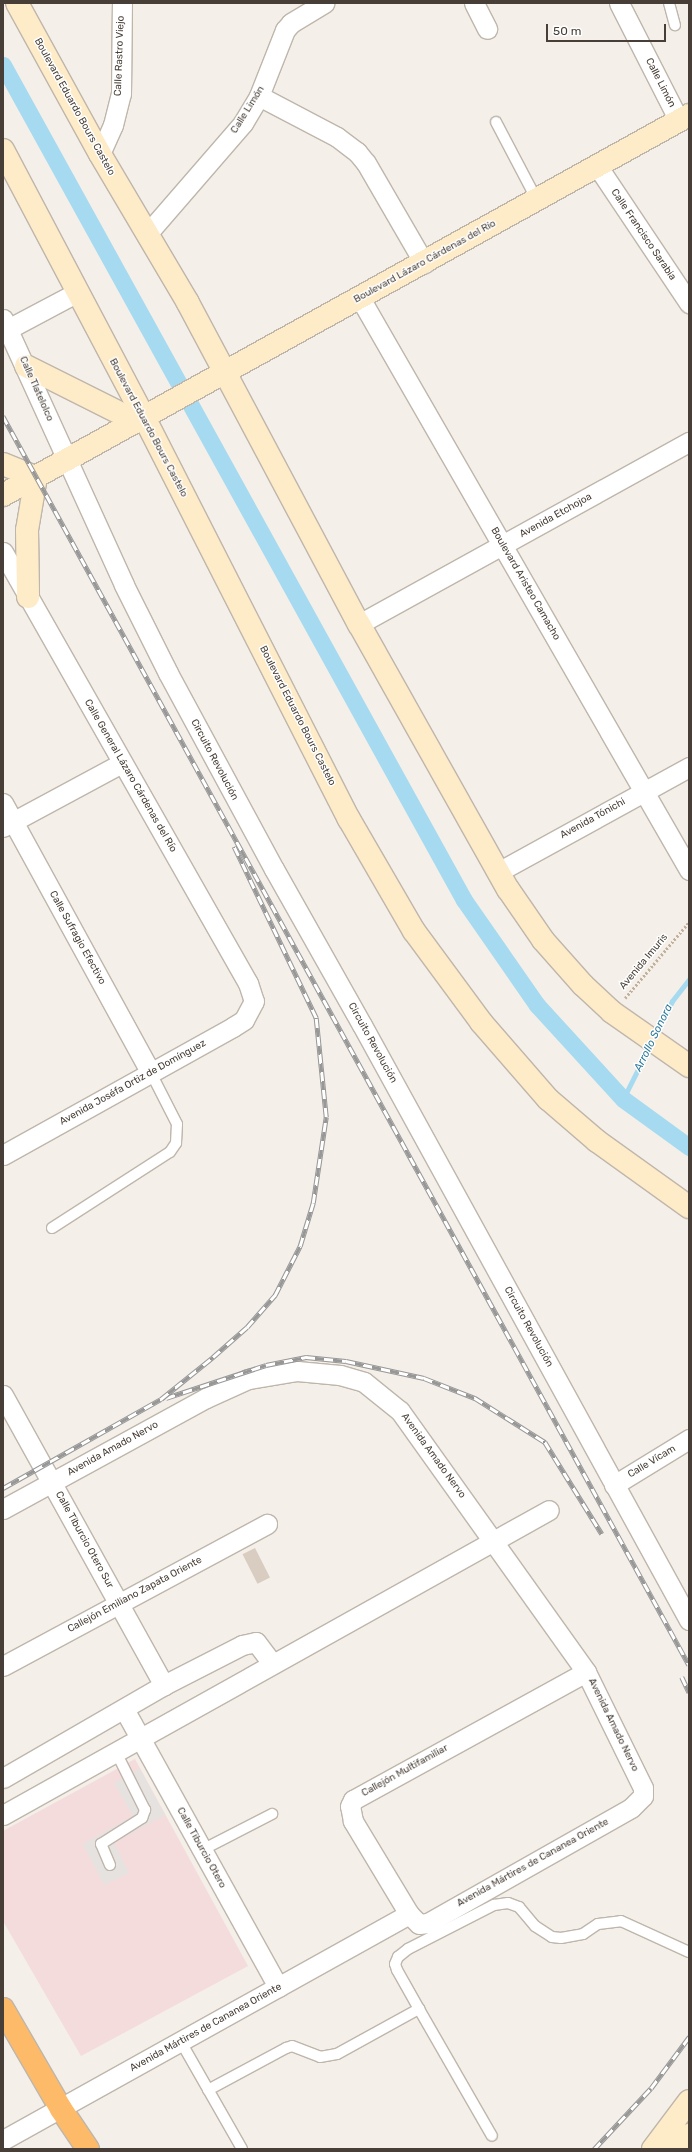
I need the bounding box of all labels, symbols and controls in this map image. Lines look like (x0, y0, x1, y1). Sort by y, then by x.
street label: Calle Rastro Viejo (113, 15, 127, 97)
scale bar (548, 16, 668, 42)
text: 50 m (553, 24, 581, 38)
street label: Boulevard Eduardo Bours Castelo (31, 36, 117, 178)
street label: Calle Limón (642, 56, 678, 110)
street label: Calle Limón (229, 84, 267, 136)
street label: Calle Francisco Sarabia (608, 187, 678, 283)
street label: Boulevard Lázaro Cárdenas del Río (352, 218, 498, 306)
street label: Calle Tlatelolco (16, 355, 56, 423)
street label: Boulevard Eduardo Bours Castelo (106, 357, 190, 499)
street label: Avenida Etchojoa (518, 491, 594, 541)
street label: Boulevard Aristeo Camacho (488, 525, 562, 643)
street label: Boulevard Eduardo Bours Castelo (256, 644, 338, 788)
street label: Calle General Lázaro Cárdenas del Río (81, 697, 179, 855)
street label: Circuito Revolución (188, 717, 240, 803)
street label: Avenida Tónichi (558, 796, 628, 842)
street label: Calle Sufragio Efectivo (46, 889, 108, 987)
street label: Avenida Imuris (617, 932, 671, 992)
street label: Circuito Revolución (345, 1001, 399, 1085)
water label: Arrollo Sonora (632, 1002, 676, 1074)
street label: Avenida Joséfa Ortiz de Domínguez (58, 1038, 208, 1128)
street label: Circuito Revolución (501, 1285, 555, 1369)
street label: Avenida Amado Nervo (398, 1411, 468, 1501)
street label: Avenida Amado Nervo (65, 1419, 161, 1479)
street label: Calle Vícam (626, 1443, 678, 1481)
street label: Calle Tiburcio Otero Sur (52, 1489, 116, 1591)
street label: Callejón Emiliano Zapata Oriente (66, 1554, 204, 1636)
street label: Avenida Amado Nervo (585, 1676, 641, 1774)
street label: Callejón Multifamiliar (360, 1742, 450, 1800)
street label: Calle Tiburcio Otero (174, 1805, 228, 1891)
street label: Avenida Mártires de Cananea Oriente (455, 1816, 611, 1910)
street label: Avenida Mártires de Cananea Oriente (128, 1981, 284, 2075)

